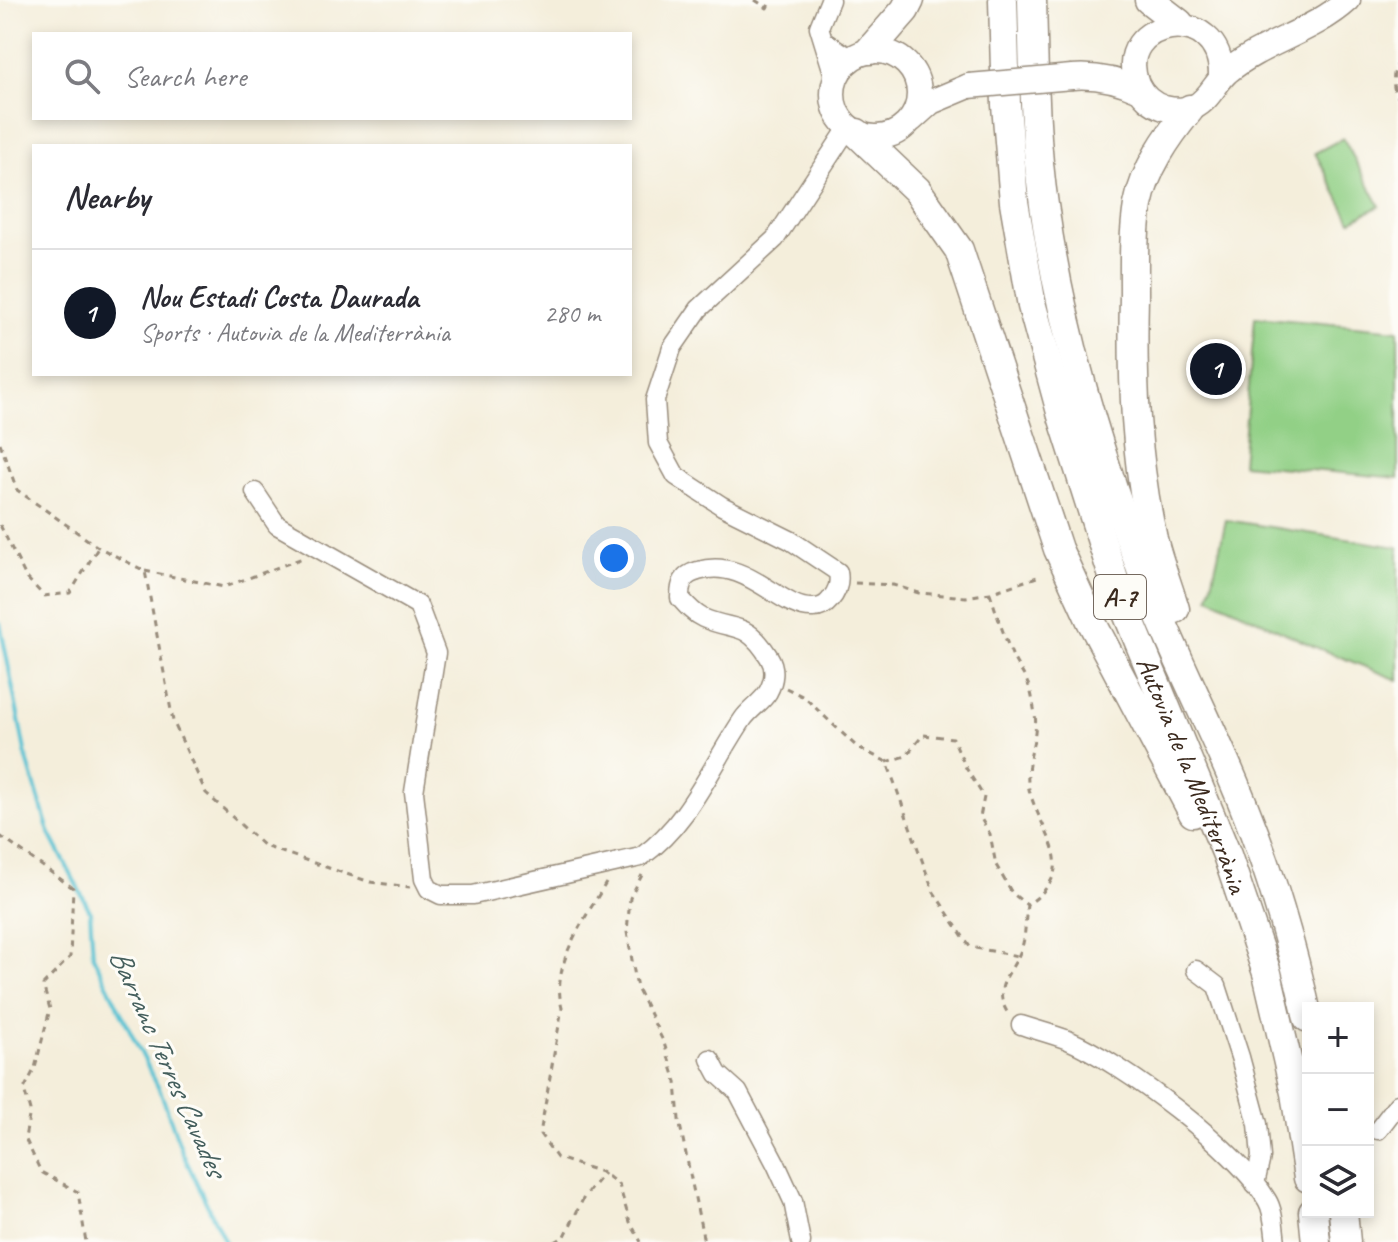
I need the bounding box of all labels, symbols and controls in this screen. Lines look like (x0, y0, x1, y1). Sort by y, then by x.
search box (32, 32, 632, 120)
icon: search (60, 54, 104, 98)
text: Search here (124, 57, 246, 95)
text: Nearby (64, 175, 150, 218)
text: Nou Estadi Costa Daurada (140, 278, 418, 316)
text: 1 (84, 297, 96, 330)
text: 280 m (544, 297, 600, 330)
text: Sports · Autovia de la Mediterrània (140, 316, 450, 349)
pin: 1 (1190, 339, 1242, 399)
your location (594, 538, 634, 578)
road number: A-7 (1094, 575, 1146, 619)
street label: Autovia de la Mediterrània (1129, 651, 1257, 899)
water label: Barranc Terres Cavades (101, 943, 237, 1187)
map controls (1302, 1002, 1374, 1218)
button: + (1302, 1002, 1374, 1074)
button: − (1302, 1074, 1374, 1146)
button: layers (1302, 1146, 1374, 1218)

